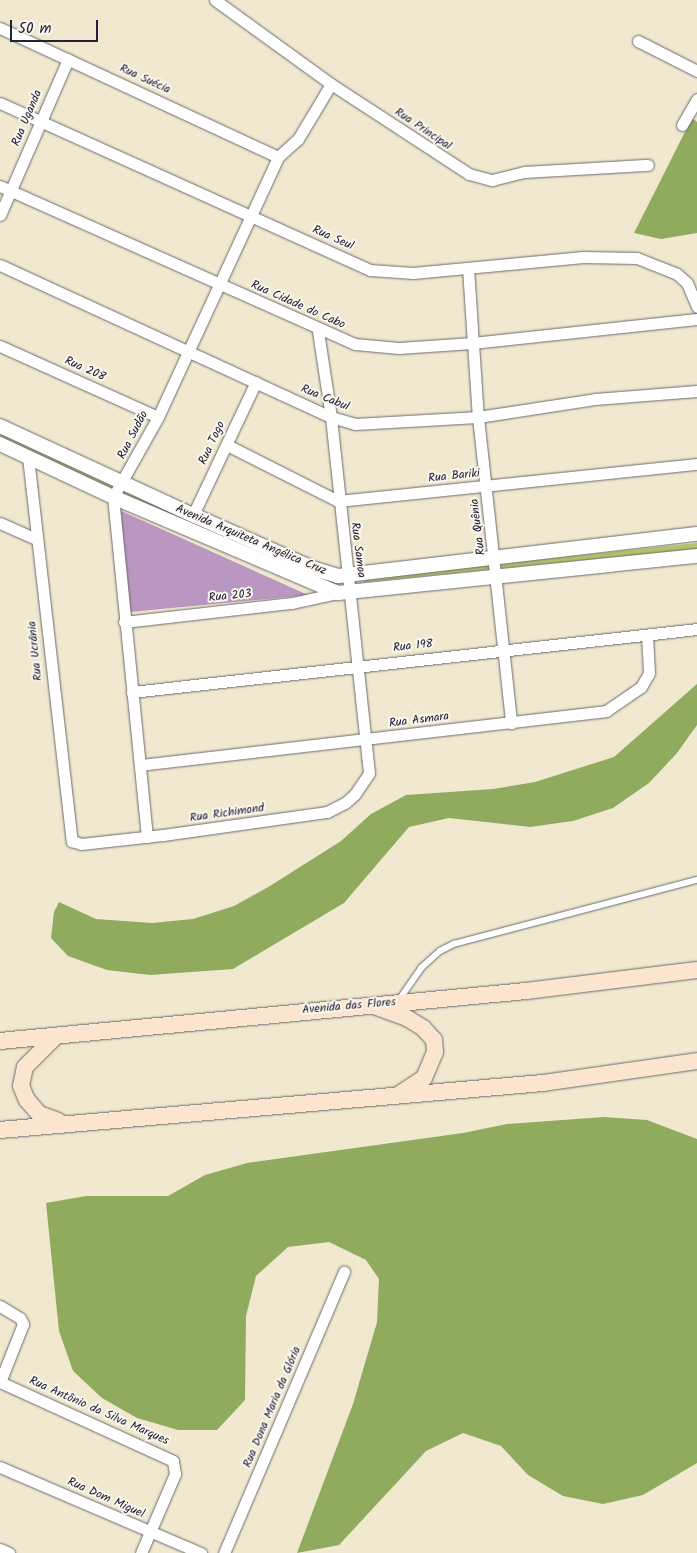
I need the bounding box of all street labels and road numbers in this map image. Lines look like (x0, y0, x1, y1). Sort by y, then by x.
street label: Rua Suécia (117, 61, 173, 97)
street label: Rua Uganda (9, 88, 45, 148)
street label: Rua Principal (392, 105, 454, 153)
street label: Rua Seul (310, 223, 356, 253)
street label: Rua Cidade do Cabo (249, 278, 347, 332)
street label: Rua 208 (62, 354, 108, 384)
street label: Rua Cabul (299, 382, 351, 414)
street label: Rua Sudão (115, 408, 151, 462)
street label: Rua Togo (196, 419, 228, 467)
street label: Rua Bariki (427, 466, 481, 486)
street label: Rua Quênia (467, 498, 489, 556)
street label: Avenida Arquiteta Angélica Cruz (173, 502, 329, 578)
street label: Rua Samoa (347, 521, 369, 579)
street label: Rua 203 (208, 587, 252, 605)
street label: Rua Ucrânia (25, 620, 45, 682)
street label: Rua 198 (392, 637, 434, 655)
street label: Rua Asmara (388, 709, 450, 731)
street label: Rua Richimond (189, 801, 265, 825)
street label: Avenida das Flores (301, 995, 397, 1017)
street label: Rua Dona Maria da Glória (240, 1344, 304, 1470)
street label: Rua Antônio da Silva Marques (27, 1374, 171, 1448)
street label: Rua Dom Miguel (65, 1475, 147, 1521)

